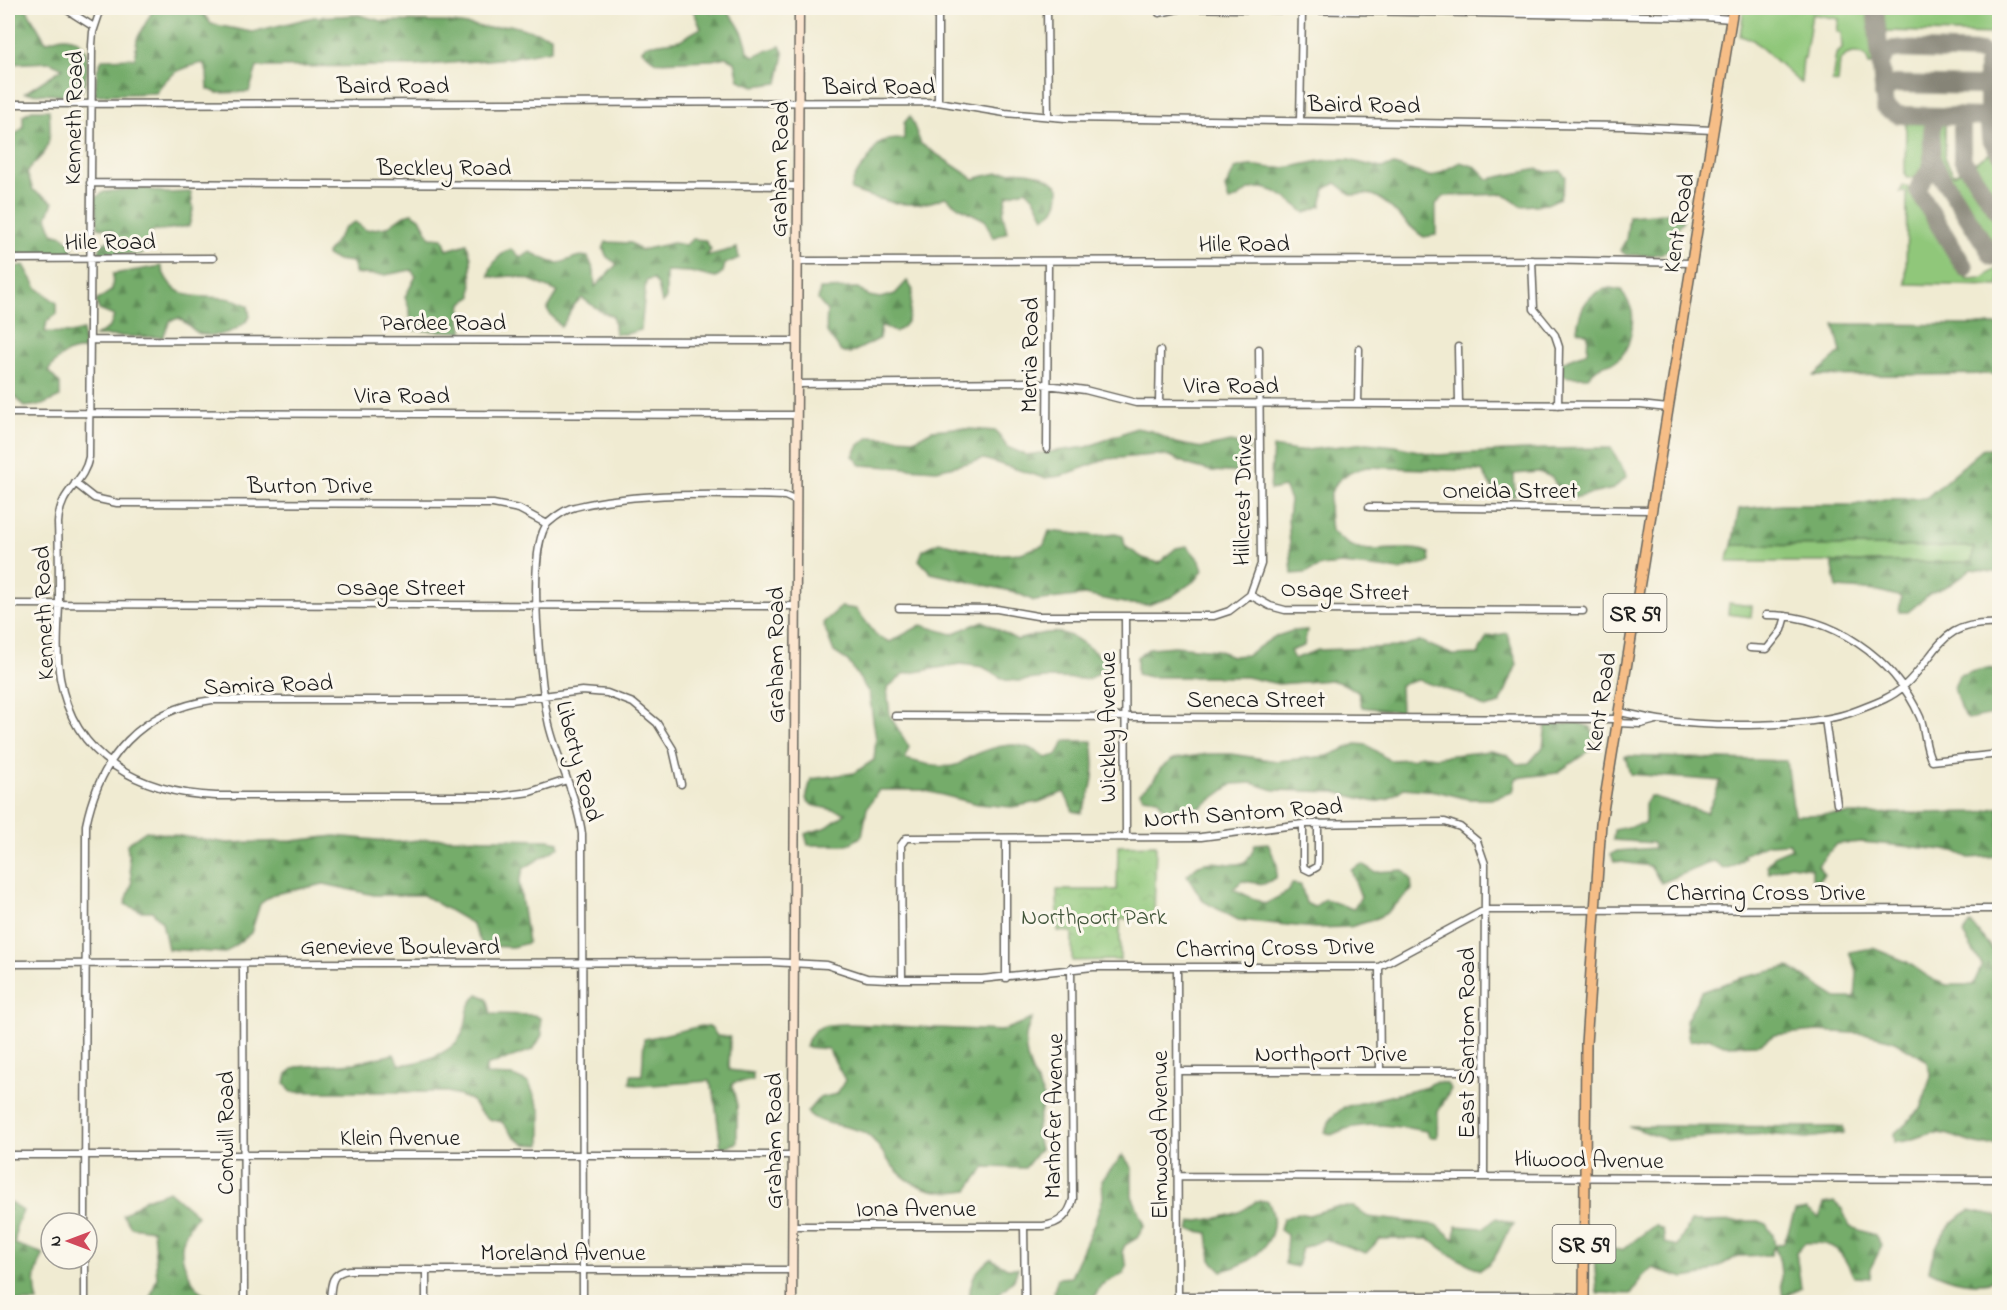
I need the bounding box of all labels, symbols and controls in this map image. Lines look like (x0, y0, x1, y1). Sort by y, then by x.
street label: Kenneth Road (57, 50, 94, 186)
street label: Baird Road (336, 70, 450, 105)
street label: Baird Road (822, 71, 936, 106)
street label: Baird Road (1306, 88, 1421, 125)
street label: Graham Road (763, 100, 800, 238)
street label: Beckley Road (376, 152, 512, 188)
street label: Kent Road (1655, 171, 1706, 276)
street label: Hile Road (64, 226, 156, 261)
street label: Hile Road (1198, 228, 1290, 263)
street label: Merria Road (1013, 296, 1050, 413)
street label: Pardee Road (380, 307, 507, 342)
street label: Vira Road (1182, 370, 1279, 405)
street label: Vira Road (353, 380, 450, 415)
street label: Hillcrest Drive (1226, 434, 1263, 566)
street label: Burton Drive (246, 470, 373, 505)
street label: Oneida Street (1442, 475, 1578, 510)
street label: Kenneth Road (26, 545, 65, 681)
street label: Osage Street (337, 572, 465, 607)
street label: Osage Street (1280, 573, 1410, 612)
street label: Graham Road (760, 586, 795, 723)
road number: SR 59 (1604, 594, 1666, 632)
street label: Kent Road (1577, 650, 1628, 755)
street label: Wickley Avenue (1092, 651, 1128, 803)
street label: Samira Road (203, 667, 334, 706)
street label: Seneca Street (1187, 684, 1325, 719)
street label: Liberty Road (544, 697, 611, 827)
street label: North Santom Road (1143, 790, 1344, 839)
street label: Charring Cross Drive (1666, 877, 1866, 912)
park label: Northport Park (1021, 901, 1167, 936)
street label: Charring Cross Drive (1175, 930, 1375, 969)
street label: Genevieve Boulevard (300, 931, 500, 966)
street label: East Santom Road (1451, 947, 1486, 1139)
street label: Marhofer Avenue (1037, 1033, 1074, 1199)
street label: Northport Drive (1255, 1038, 1408, 1073)
street label: Elmwood Avenue (1144, 1050, 1179, 1219)
street label: Conwill Road (210, 1071, 245, 1195)
street label: Graham Road (758, 1072, 793, 1209)
street label: Klein Avenue (340, 1122, 460, 1157)
street label: Hiwood Avenue (1514, 1143, 1664, 1180)
street label: Iona Avenue (856, 1193, 977, 1228)
north arrow (39, 1211, 99, 1271)
road number: SR 59 (1552, 1225, 1616, 1263)
text: N (44, 1235, 68, 1246)
street label: Moreland Avenue (480, 1237, 646, 1272)

